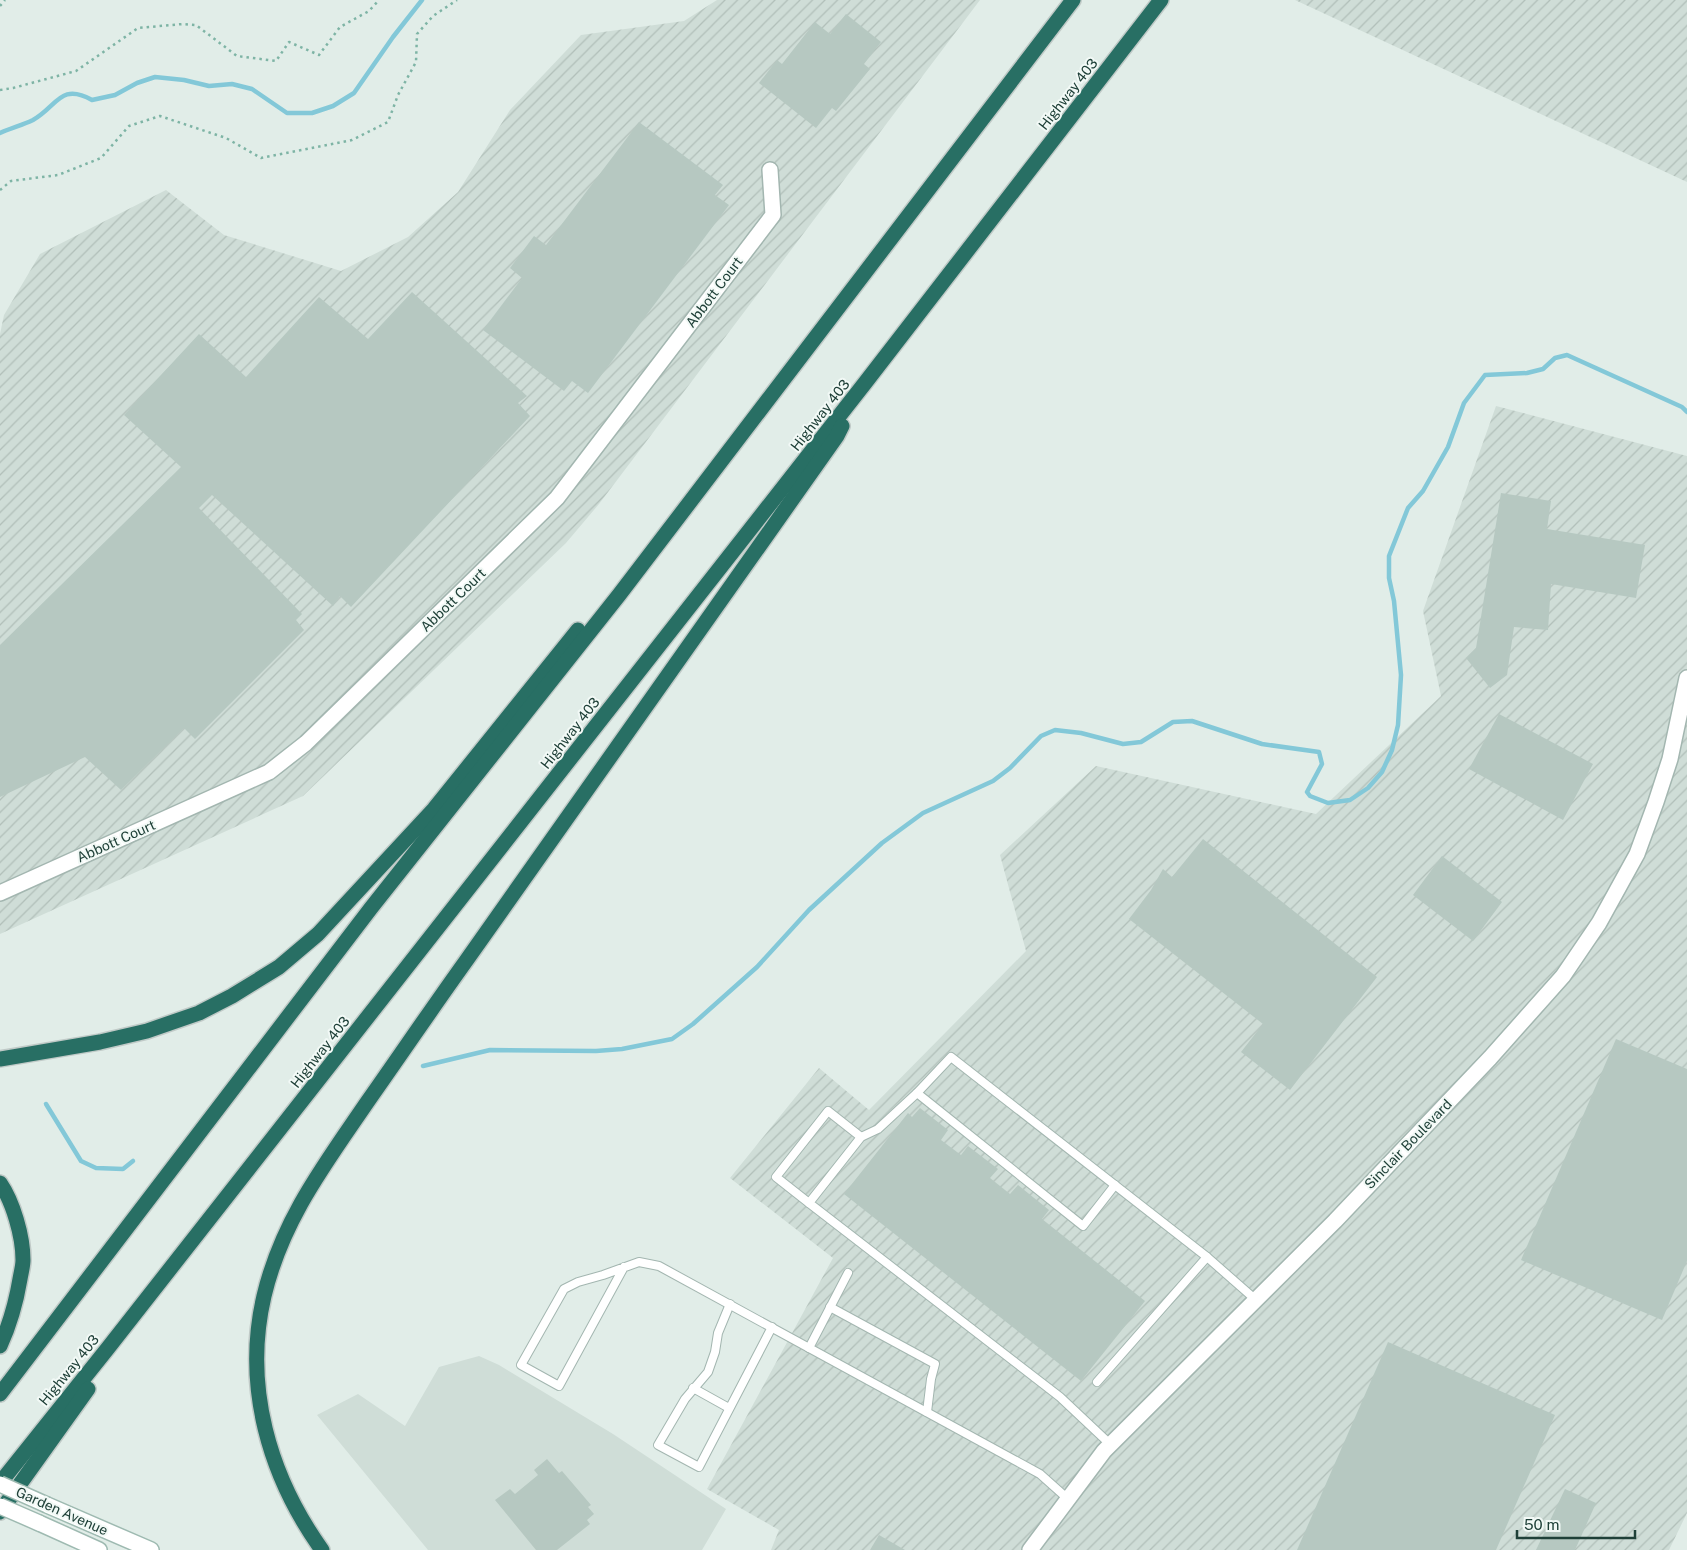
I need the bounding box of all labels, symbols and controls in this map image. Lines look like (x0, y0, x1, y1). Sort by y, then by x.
street label: Highway 403 (1035, 55, 1101, 133)
street label: Abbott Court (682, 254, 746, 330)
street label: Highway 403 (787, 376, 853, 454)
street label: Abbott Court (417, 565, 489, 635)
street label: Highway 403 (537, 694, 603, 772)
street label: Abbott Court (74, 817, 158, 865)
street label: Highway 403 (287, 1013, 353, 1091)
street label: Sinclair Boulevard (1361, 1096, 1455, 1192)
street label: Highway 403 (36, 1331, 102, 1408)
street label: Garden Avenue (13, 1484, 111, 1539)
scale bar (1517, 1508, 1634, 1540)
text: 50 m (1524, 1516, 1559, 1533)

